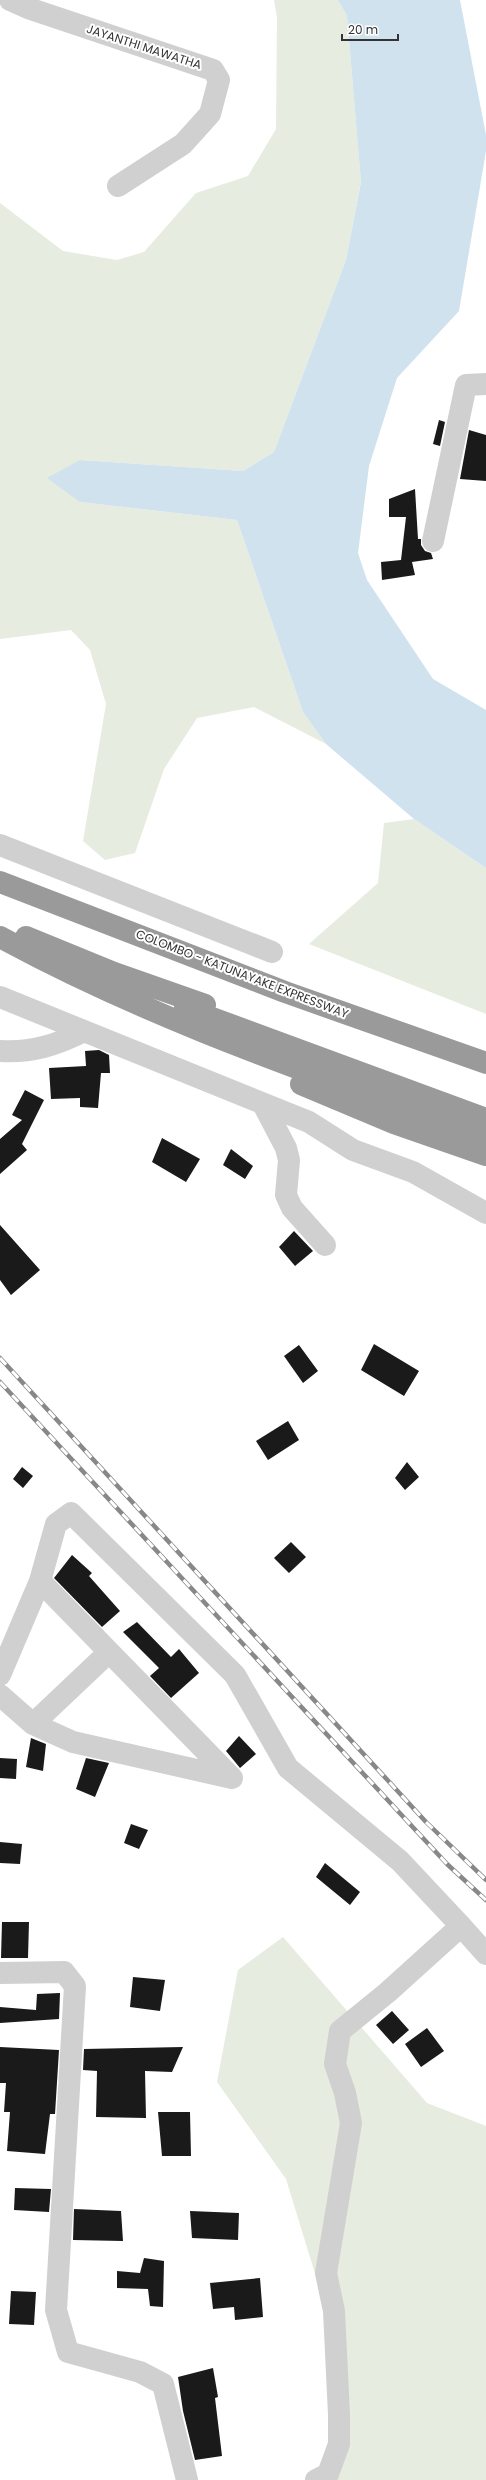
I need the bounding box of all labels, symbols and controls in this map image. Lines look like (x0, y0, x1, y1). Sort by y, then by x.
scale bar (342, 16, 398, 42)
street label: JAYANTHI MAWATHA (84, 20, 204, 73)
text: 20 m (348, 21, 378, 38)
street label: COLOMBO - KATUNAYAKE EXPRESSWAY (133, 925, 351, 1022)

